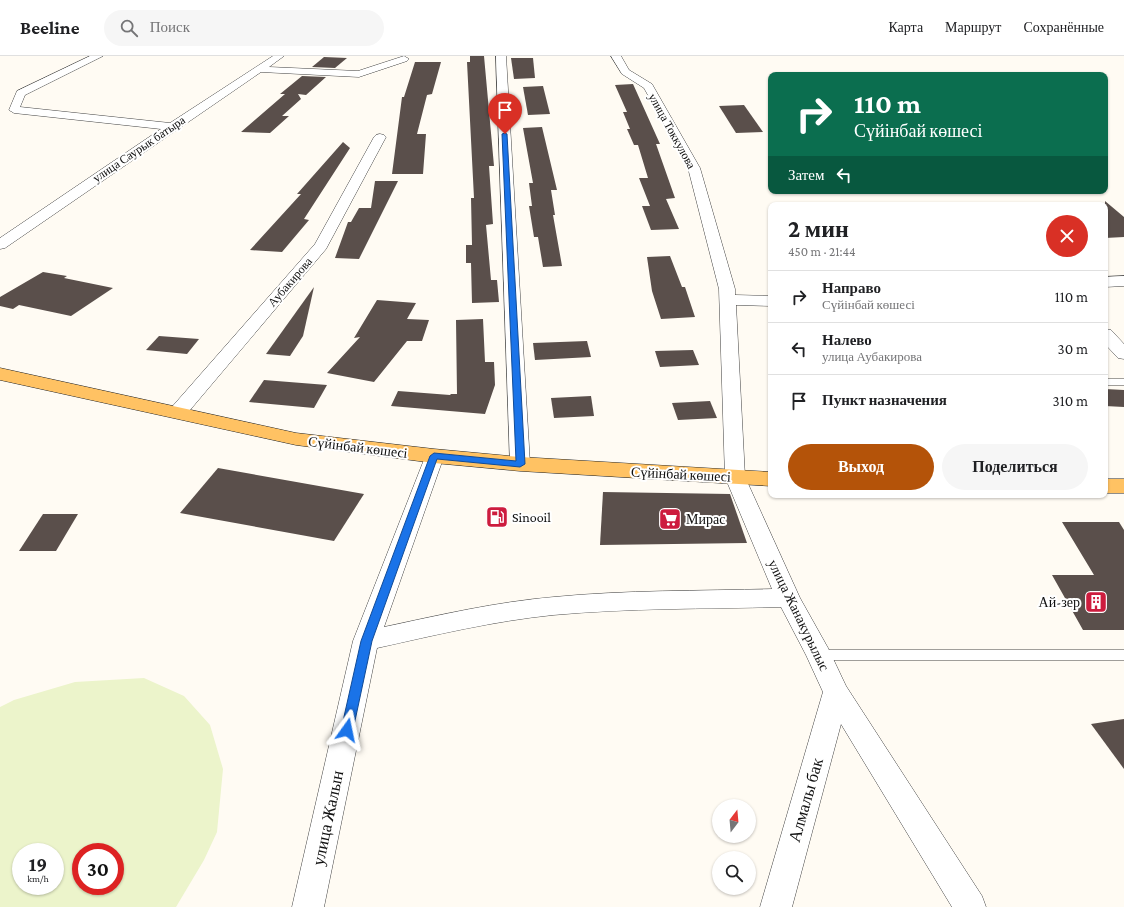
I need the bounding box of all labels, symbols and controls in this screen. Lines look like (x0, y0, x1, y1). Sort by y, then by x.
search box (104, 10, 384, 46)
text: Beeline (20, 17, 80, 38)
icon: search (118, 17, 140, 39)
text: Поиск (150, 19, 190, 35)
text: Карта (888, 19, 923, 35)
text: Маршрут (945, 19, 1001, 35)
text: Сохранённые (1023, 19, 1104, 35)
icon: right (788, 88, 840, 140)
text: 110 m (854, 88, 921, 119)
street label: улица Токкулова (645, 91, 699, 172)
pin (488, 93, 522, 134)
icon: arrive (494, 99, 516, 121)
street label: улица Саурык батыра (90, 112, 188, 185)
text: Сүйінбай көшесі (854, 121, 982, 141)
icon: left (833, 164, 855, 186)
text: Затем (788, 167, 825, 183)
text: 2 мин (788, 215, 849, 242)
button: close (1046, 215, 1088, 257)
text: 450 m · 21:44 (788, 244, 856, 259)
street label: Аубакирова (265, 254, 316, 309)
text: Направо (822, 280, 881, 296)
icon: right (788, 286, 810, 308)
text: 110 m (1055, 289, 1088, 305)
text: Сүйінбай көшесі (822, 297, 915, 312)
text: Налево (822, 332, 872, 348)
icon: left (788, 338, 810, 360)
text: 30 m (1058, 341, 1088, 357)
text: улица Аубакирова (822, 349, 922, 364)
icon: arrive (788, 390, 810, 412)
text: Пункт назначения (822, 392, 947, 408)
text: 310 m (1053, 393, 1088, 409)
street label: Сүйінбай көшесі (307, 433, 409, 461)
button: Выход (788, 444, 934, 490)
button: Поделиться (942, 444, 1088, 490)
street label: Сүйінбай көшесі (631, 463, 731, 485)
fuel station icon: Sinooil (484, 504, 510, 530)
supermarket icon: Мирас (657, 506, 683, 532)
place label: Sinooil (512, 509, 551, 525)
place label: Мирас (686, 511, 725, 527)
street label: улица Жанакурылыс (765, 557, 833, 673)
building icon: Ай-зер (1083, 589, 1109, 615)
place label: Ай-зер (1039, 594, 1080, 610)
position arrow (326, 709, 368, 751)
street label: Алмалы бак (785, 755, 827, 844)
street label: улица Жалын (309, 769, 347, 867)
north arrow (712, 799, 756, 843)
map controls (712, 799, 756, 895)
speed limit sign: 30 (72, 843, 124, 895)
button: search (712, 851, 756, 895)
text: 19 (29, 853, 47, 875)
text: km/h (27, 873, 49, 884)

